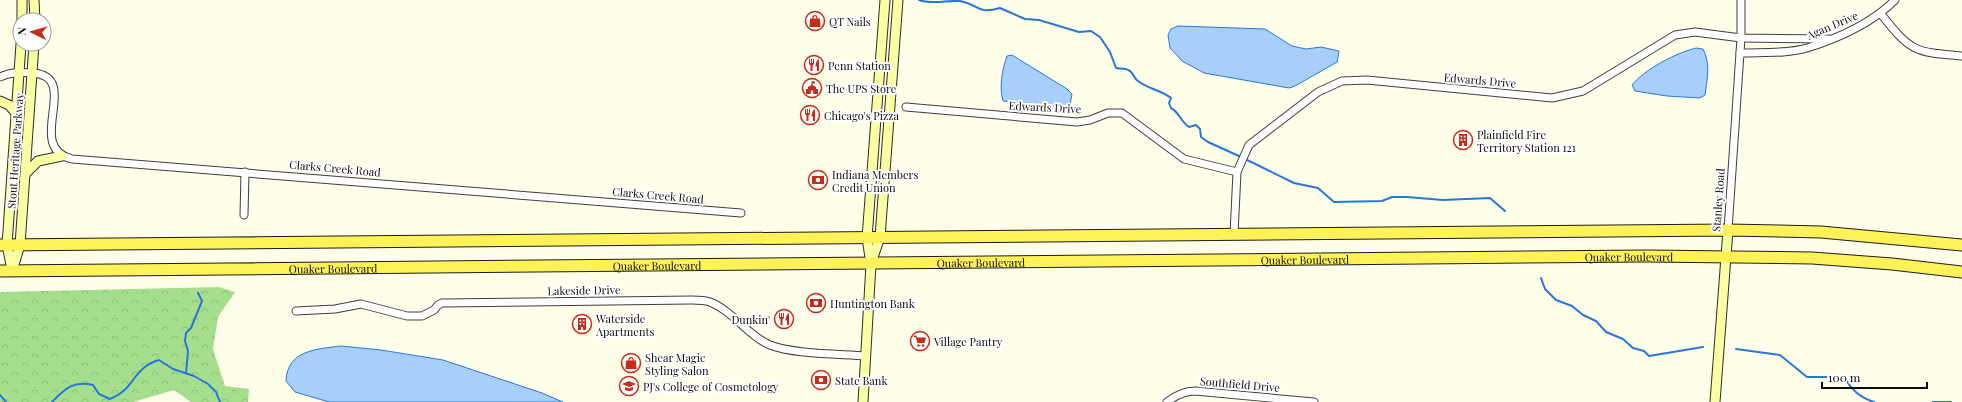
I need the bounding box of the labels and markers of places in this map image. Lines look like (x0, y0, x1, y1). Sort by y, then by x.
shop icon: QT Nails (804, 10, 826, 32)
place label: QT Nails (829, 14, 871, 29)
restaurant icon: Penn Station (803, 54, 825, 76)
place label: Penn Station (828, 58, 891, 73)
public building icon: The UPS Store (801, 77, 823, 99)
place label: The UPS Store (826, 81, 897, 96)
restaurant icon: Chicago's Pizza (799, 104, 821, 126)
place label: Chicago's Pizza (824, 108, 899, 123)
place label: Plainfield Fire Territory Station 121 (1477, 127, 1576, 155)
building icon: Plainfield Fire Territory Station 121 (1452, 129, 1474, 151)
place label: Indiana Members Credit Union (832, 167, 918, 195)
bank icon: Indiana Members Credit Union (807, 169, 829, 191)
bank icon: Huntington Bank (805, 292, 827, 314)
place label: Huntington Bank (830, 296, 915, 311)
restaurant icon: Dunkin' (773, 308, 795, 330)
place label: Waterside Apartments (595, 311, 654, 339)
place label: Dunkin' (731, 312, 770, 327)
building icon: Waterside Apartments (571, 313, 593, 335)
supermarket icon: Village Pantry (909, 330, 931, 352)
place label: Village Pantry (933, 334, 1003, 349)
place label: Shear Magic Styling Salon (645, 350, 709, 378)
shop icon: Shear Magic Styling Salon (620, 352, 642, 374)
bank icon: State Bank (810, 369, 832, 391)
place label: State Bank (835, 373, 887, 388)
school or university icon: PJ's College of Cosmetology (618, 375, 640, 397)
place label: PJ's College of Cosmetology (643, 379, 779, 394)

